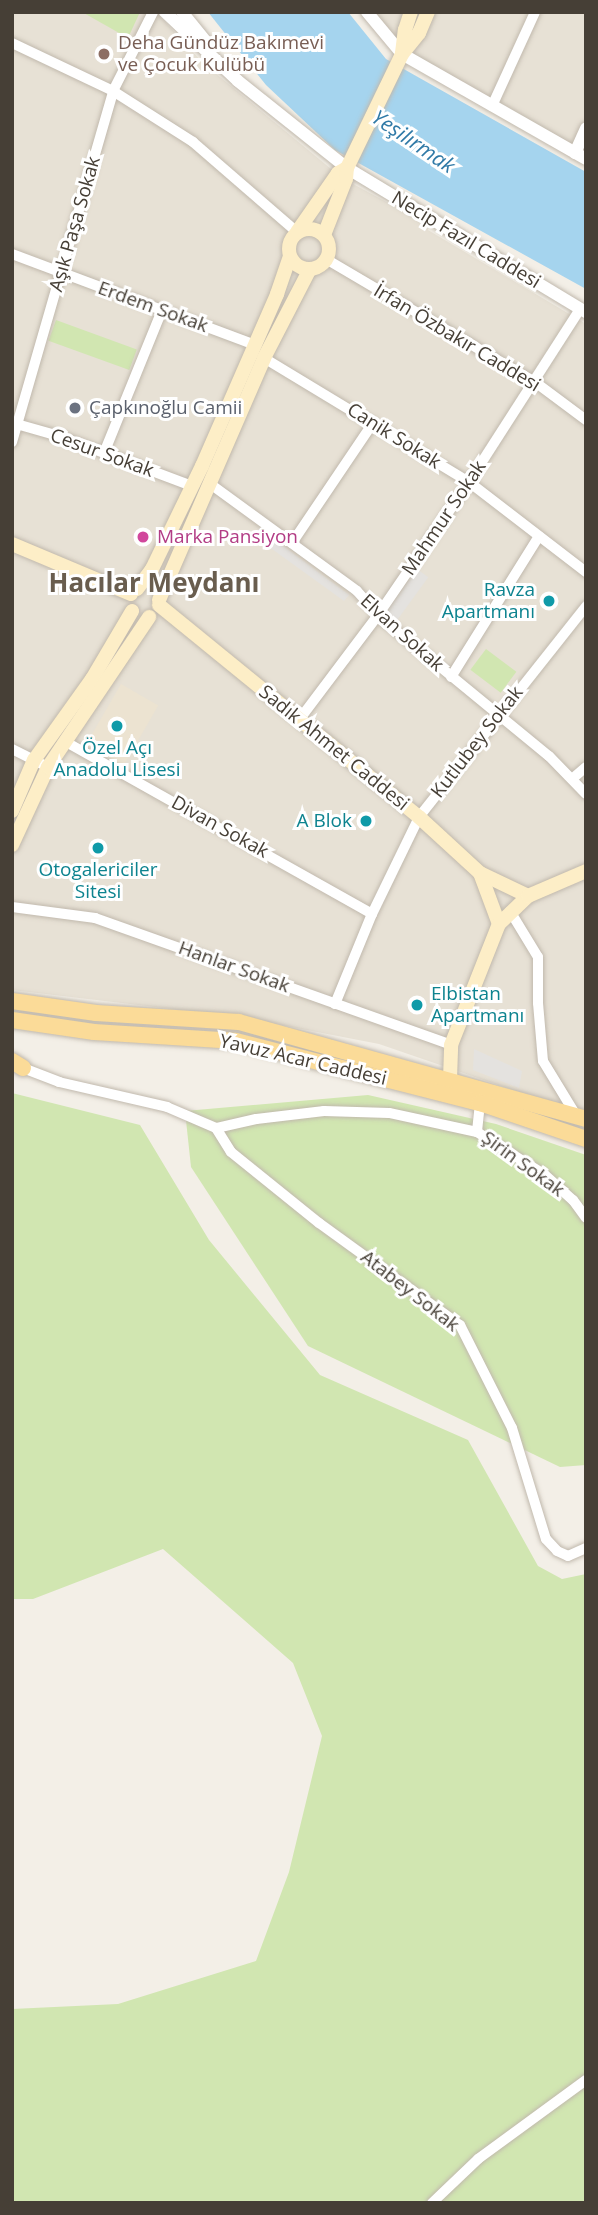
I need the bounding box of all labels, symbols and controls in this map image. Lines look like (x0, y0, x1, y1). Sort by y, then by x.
place label: Deha Gündüz Bakımevi ve Çocuk Kulübü (118, 32, 324, 76)
marker: Deha Gündüz Bakımevi ve Çocuk Kulübü (96, 46, 112, 62)
water label: Yeşilırmak (368, 104, 460, 178)
street label: Aşık Paşa Sokak (45, 154, 105, 294)
street label: Necip Fazıl Caddesi (387, 187, 545, 293)
street label: Erdem Sokak (95, 277, 211, 337)
street label: İrfan Özbakır Caddesi (370, 279, 544, 397)
place label: Çapkınoğlu Camii (89, 397, 242, 419)
street label: Canik Sokak (343, 398, 445, 474)
marker: Çapkınoğlu Camii (67, 400, 83, 416)
street label: Cesur Sokak (47, 424, 157, 482)
street label: Mahmur Sokak (397, 456, 491, 580)
place label: Marka Pansiyon (157, 526, 298, 548)
marker: Marka Pansiyon (135, 529, 151, 545)
district label: Hacılar Meydanı (49, 567, 259, 599)
place label: Ravza Apartmanı (442, 579, 535, 623)
street label: Elvan Sokak (356, 590, 448, 676)
marker: Ravza Apartmanı (541, 593, 557, 609)
street label: Sadık Ahmet Caddesi (254, 681, 414, 815)
street label: Kutlubey Sokak (426, 682, 528, 802)
marker: Özel Açı Anadolu Lisesi (109, 718, 125, 734)
place label: Özel Açı Anadolu Lisesi (54, 737, 180, 781)
street label: Divan Sokak (167, 791, 273, 863)
place label: A Blok (297, 810, 352, 832)
marker: A Blok (358, 813, 374, 829)
marker: Otogalericiler Sitesi (90, 840, 106, 856)
place label: Otogalericiler Sitesi (38, 859, 158, 903)
street label: Hanlar Sokak (175, 936, 293, 998)
place label: Elbistan Apartmanı (431, 983, 524, 1027)
marker: Elbistan Apartmanı (409, 997, 425, 1013)
street label: Yavuz Acar Caddesi (217, 1030, 389, 1090)
street label: Şirin Sokak (477, 1126, 569, 1202)
street label: Atabey Sokak (356, 1246, 464, 1336)

